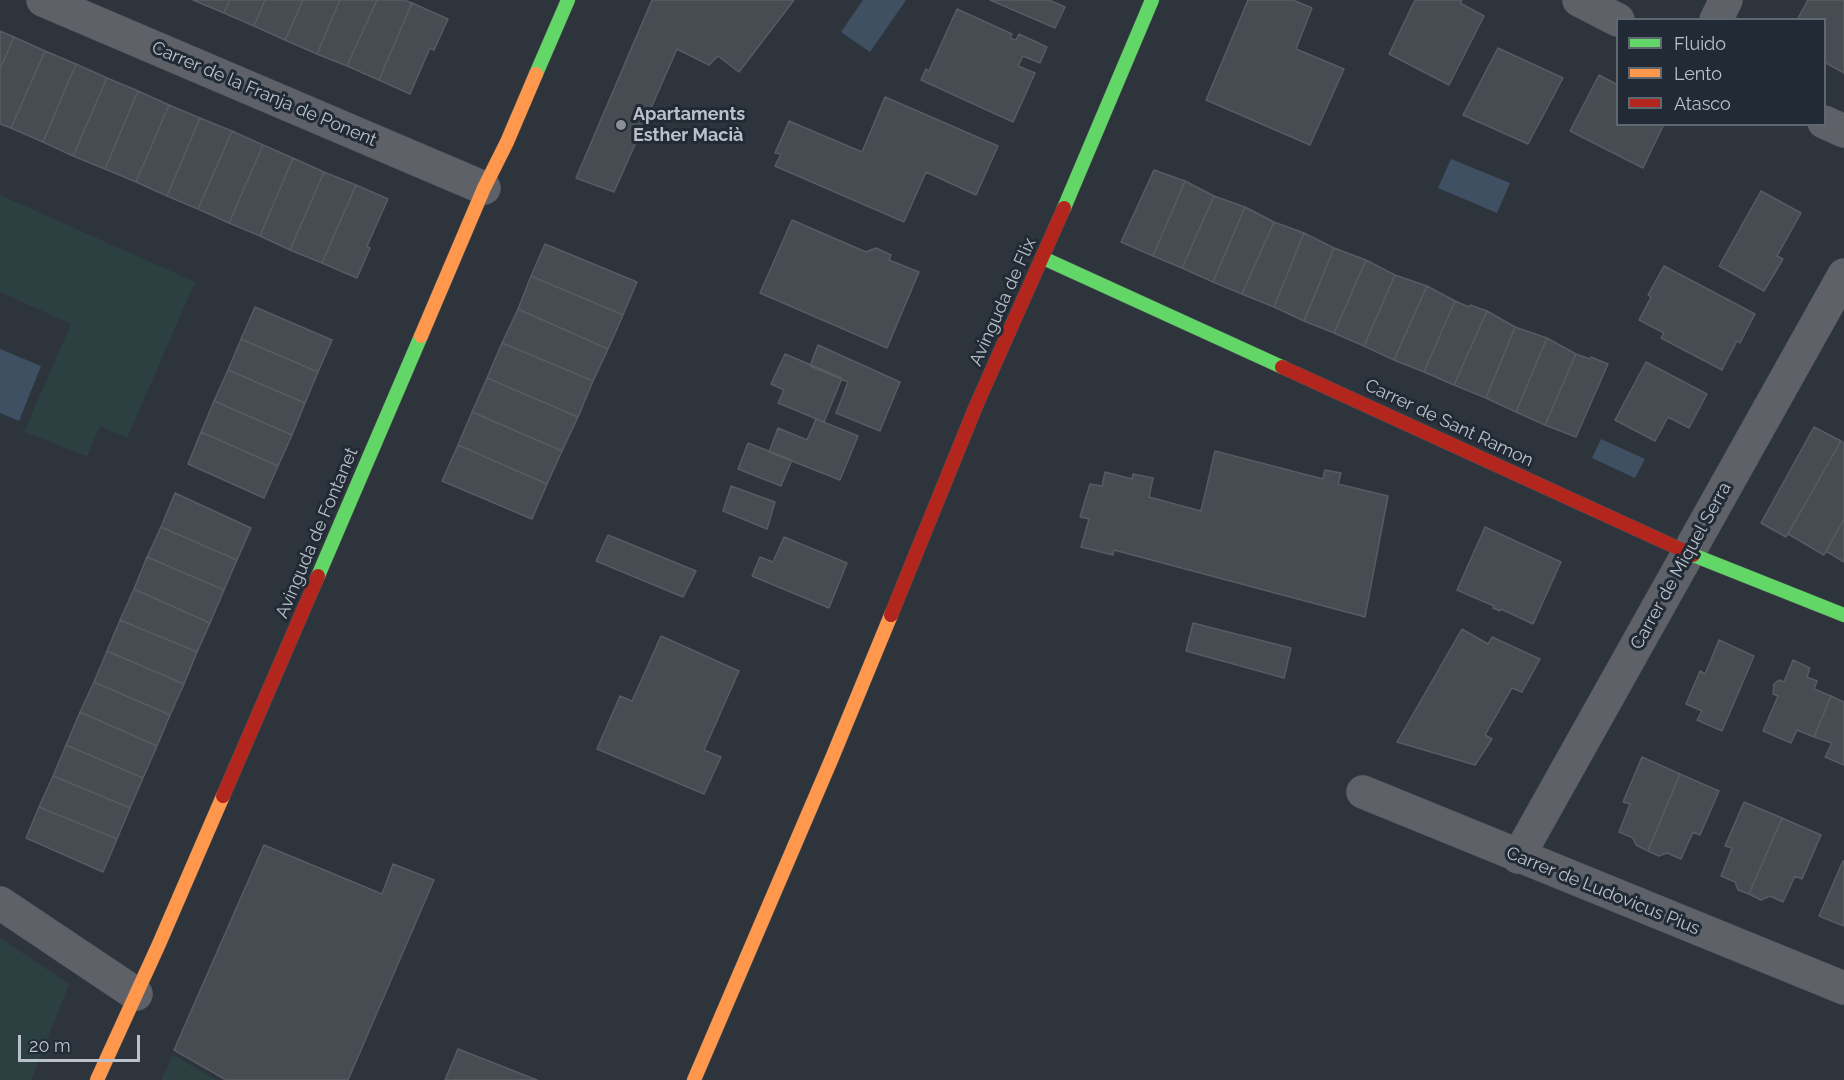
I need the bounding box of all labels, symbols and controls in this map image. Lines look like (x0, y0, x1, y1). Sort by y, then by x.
legend (1616, 18, 1826, 126)
text: Fluido (1674, 33, 1726, 54)
street label: Carrer de la Franja de Ponent (148, 37, 380, 151)
text: Lento (1674, 63, 1722, 84)
text: Atasco (1674, 93, 1731, 114)
place label: Apartaments Esther Macià (633, 104, 745, 146)
marker: Apartaments Esther Macià (614, 118, 628, 132)
street label: Avinguda de Flix (965, 235, 1041, 369)
street label: Carrer de Sant Ramon (1361, 374, 1537, 472)
street label: Avinguda de Fontanet (271, 444, 363, 622)
street label: Carrer de Miquel Serra (1626, 479, 1736, 653)
street label: Carrer de Ludovicus Pius (1503, 842, 1703, 940)
scale bar (21, 1023, 142, 1061)
text: 20 m (29, 1035, 71, 1056)

